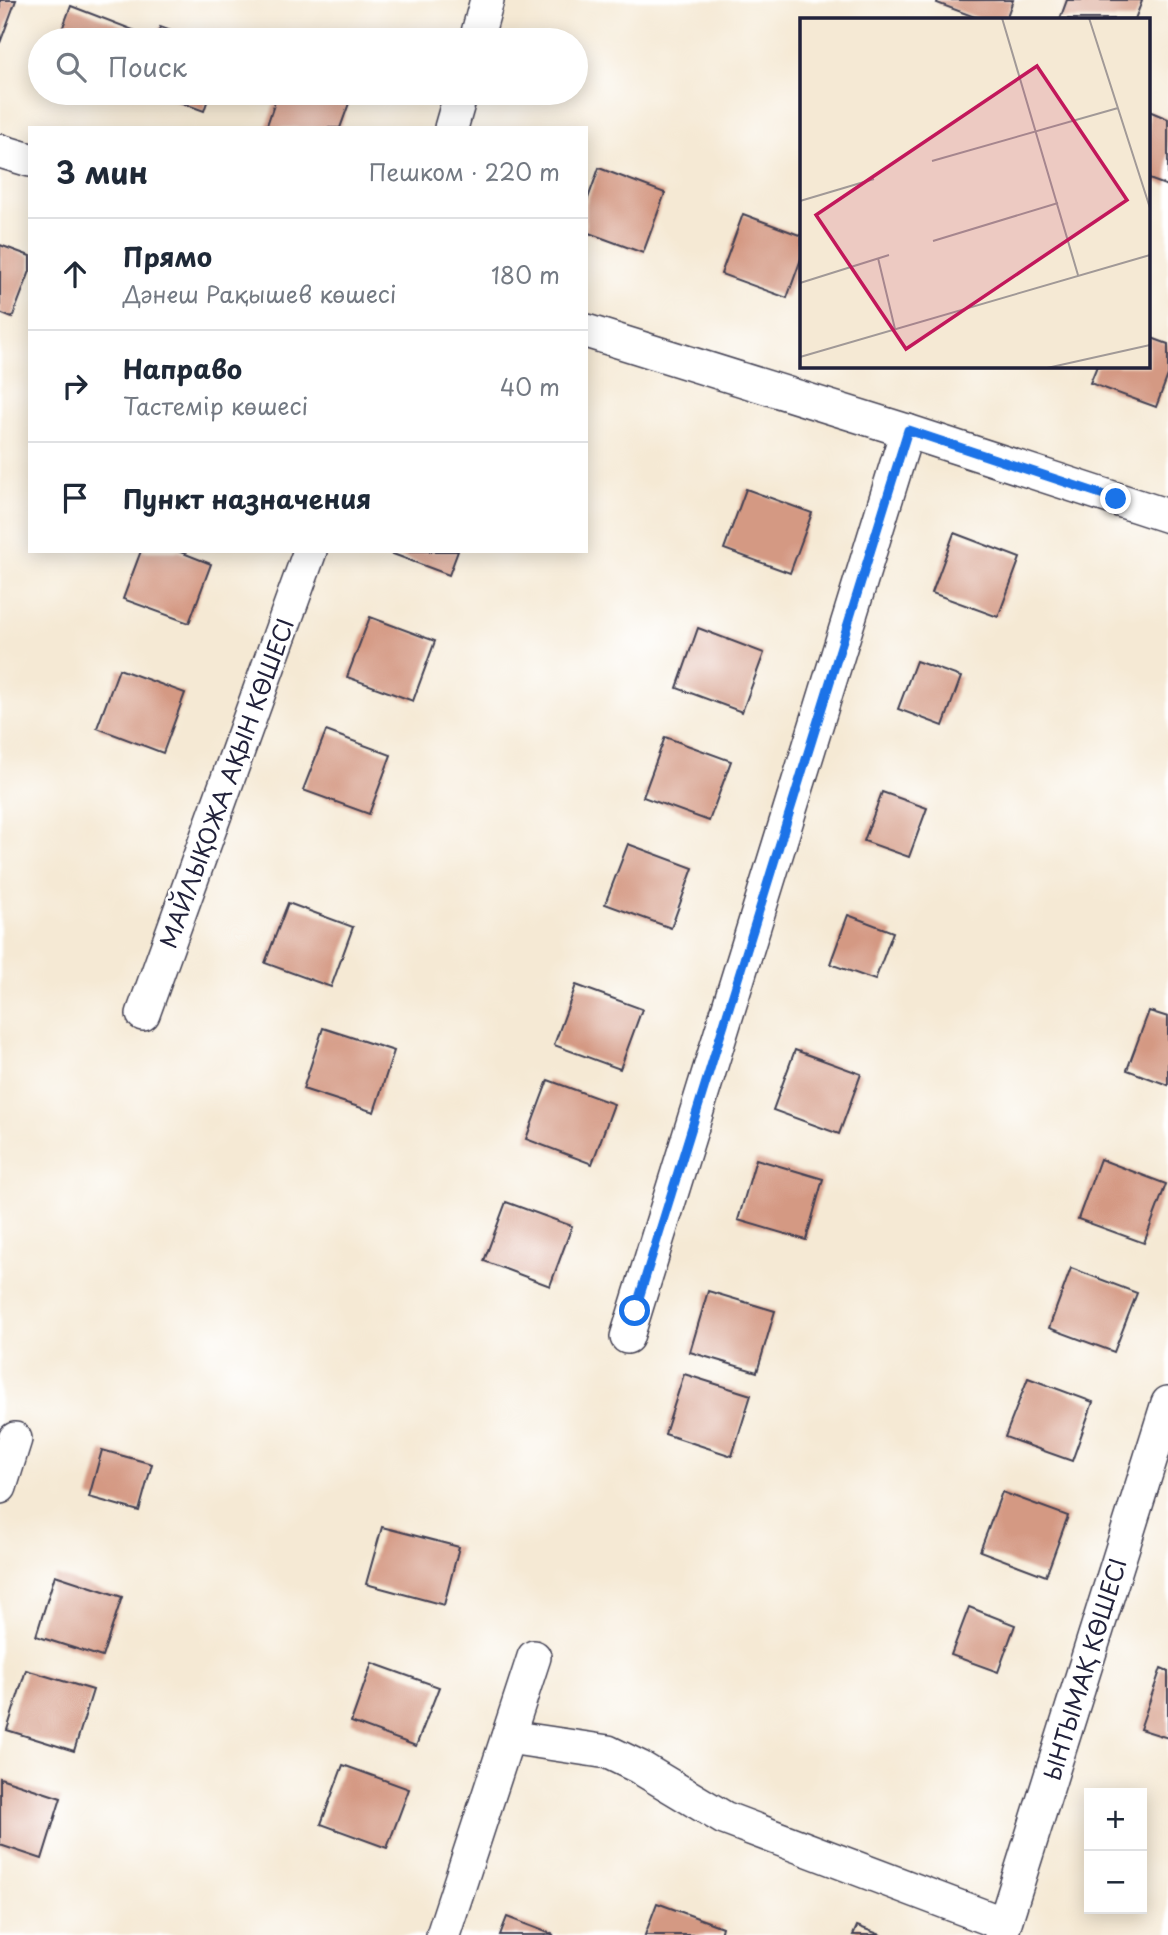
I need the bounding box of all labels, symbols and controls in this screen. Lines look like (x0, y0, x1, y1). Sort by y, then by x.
inset map (800, 18, 1150, 368)
search box (28, 28, 588, 105)
text: Поиск (108, 47, 187, 86)
icon: search (52, 48, 90, 86)
text: 3 мин (56, 149, 148, 194)
text: Пешком · 220 m (369, 154, 560, 189)
text: Прямо (123, 237, 212, 276)
icon: ahead (56, 255, 94, 293)
text: 180 m (491, 257, 560, 292)
text: Дәнеш Рақышев көшесі (123, 276, 397, 311)
text: Направо (123, 349, 242, 388)
icon: right (56, 367, 94, 405)
text: 40 m (500, 369, 560, 404)
text: Тастемір көшесі (123, 388, 308, 423)
icon: arrive (56, 479, 94, 517)
text: Пункт назначения (123, 479, 371, 518)
route end (1100, 483, 1131, 514)
street label: МАЙЛЫҚОЖА АҚЫН КӨШЕСІ (150, 613, 302, 953)
route start (619, 1295, 650, 1326)
street label: ЫНТЫМАҚ КӨШЕСІ (1034, 1554, 1134, 1784)
map controls (1084, 1788, 1147, 1914)
button: + (1084, 1788, 1147, 1851)
button: − (1084, 1851, 1147, 1914)

